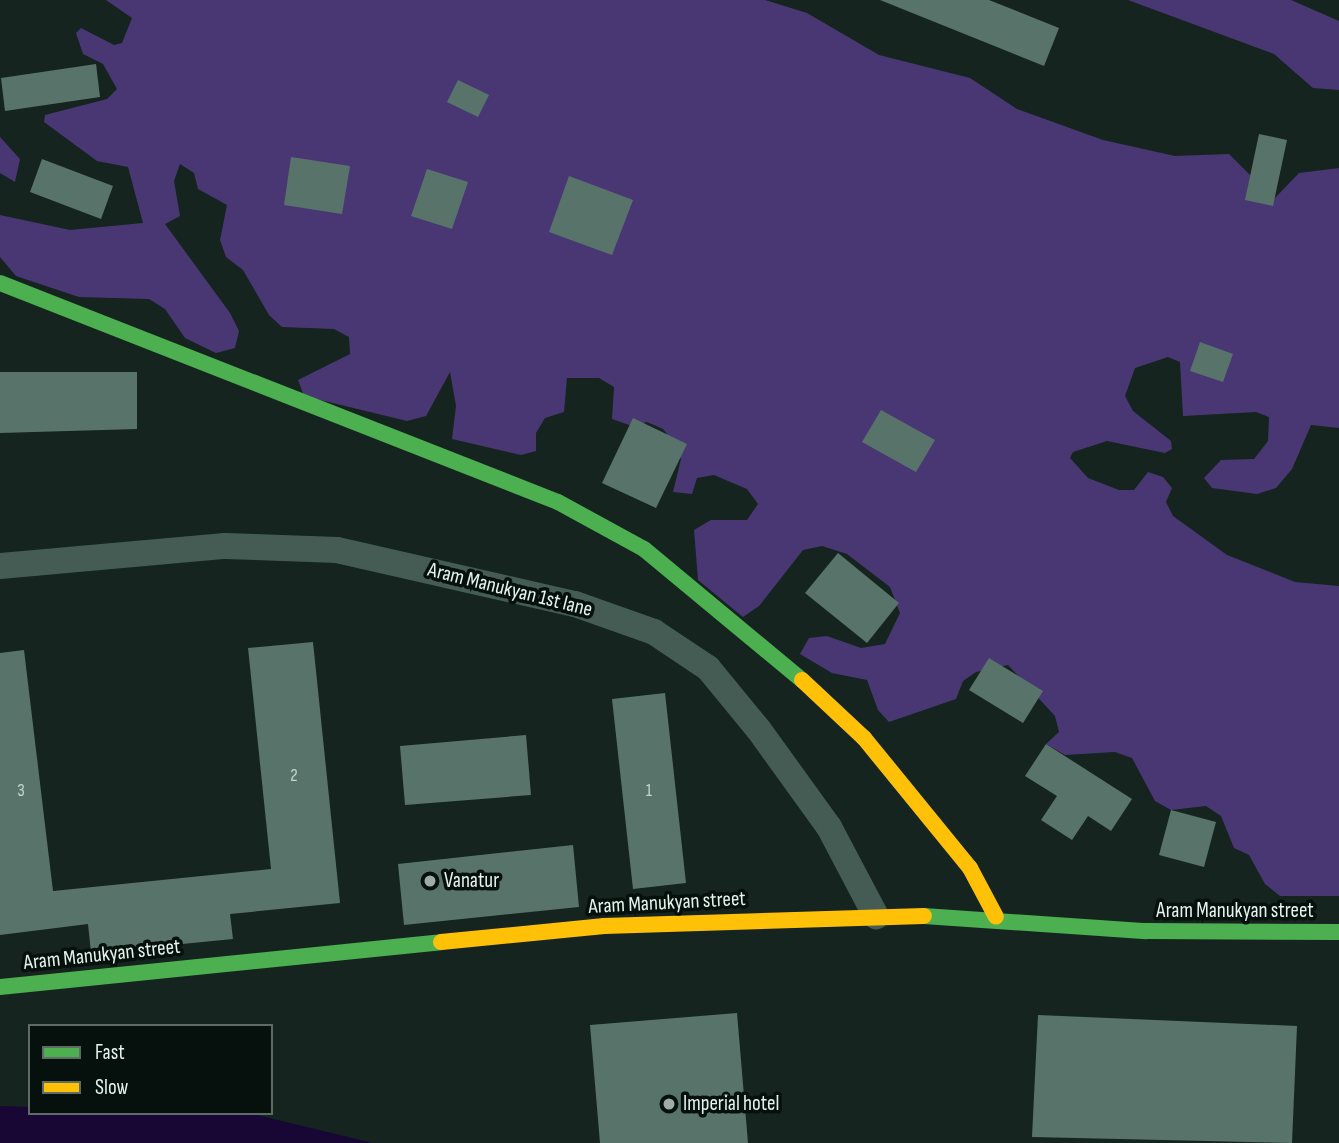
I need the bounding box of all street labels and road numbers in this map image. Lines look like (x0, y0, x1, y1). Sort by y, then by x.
street label: Aram Manukyan 1st lane (425, 557, 595, 623)
street label: Aram Manukyan street (588, 886, 746, 920)
street label: Aram Manukyan street (1156, 898, 1314, 924)
street label: Aram Manukyan street (22, 934, 182, 976)

